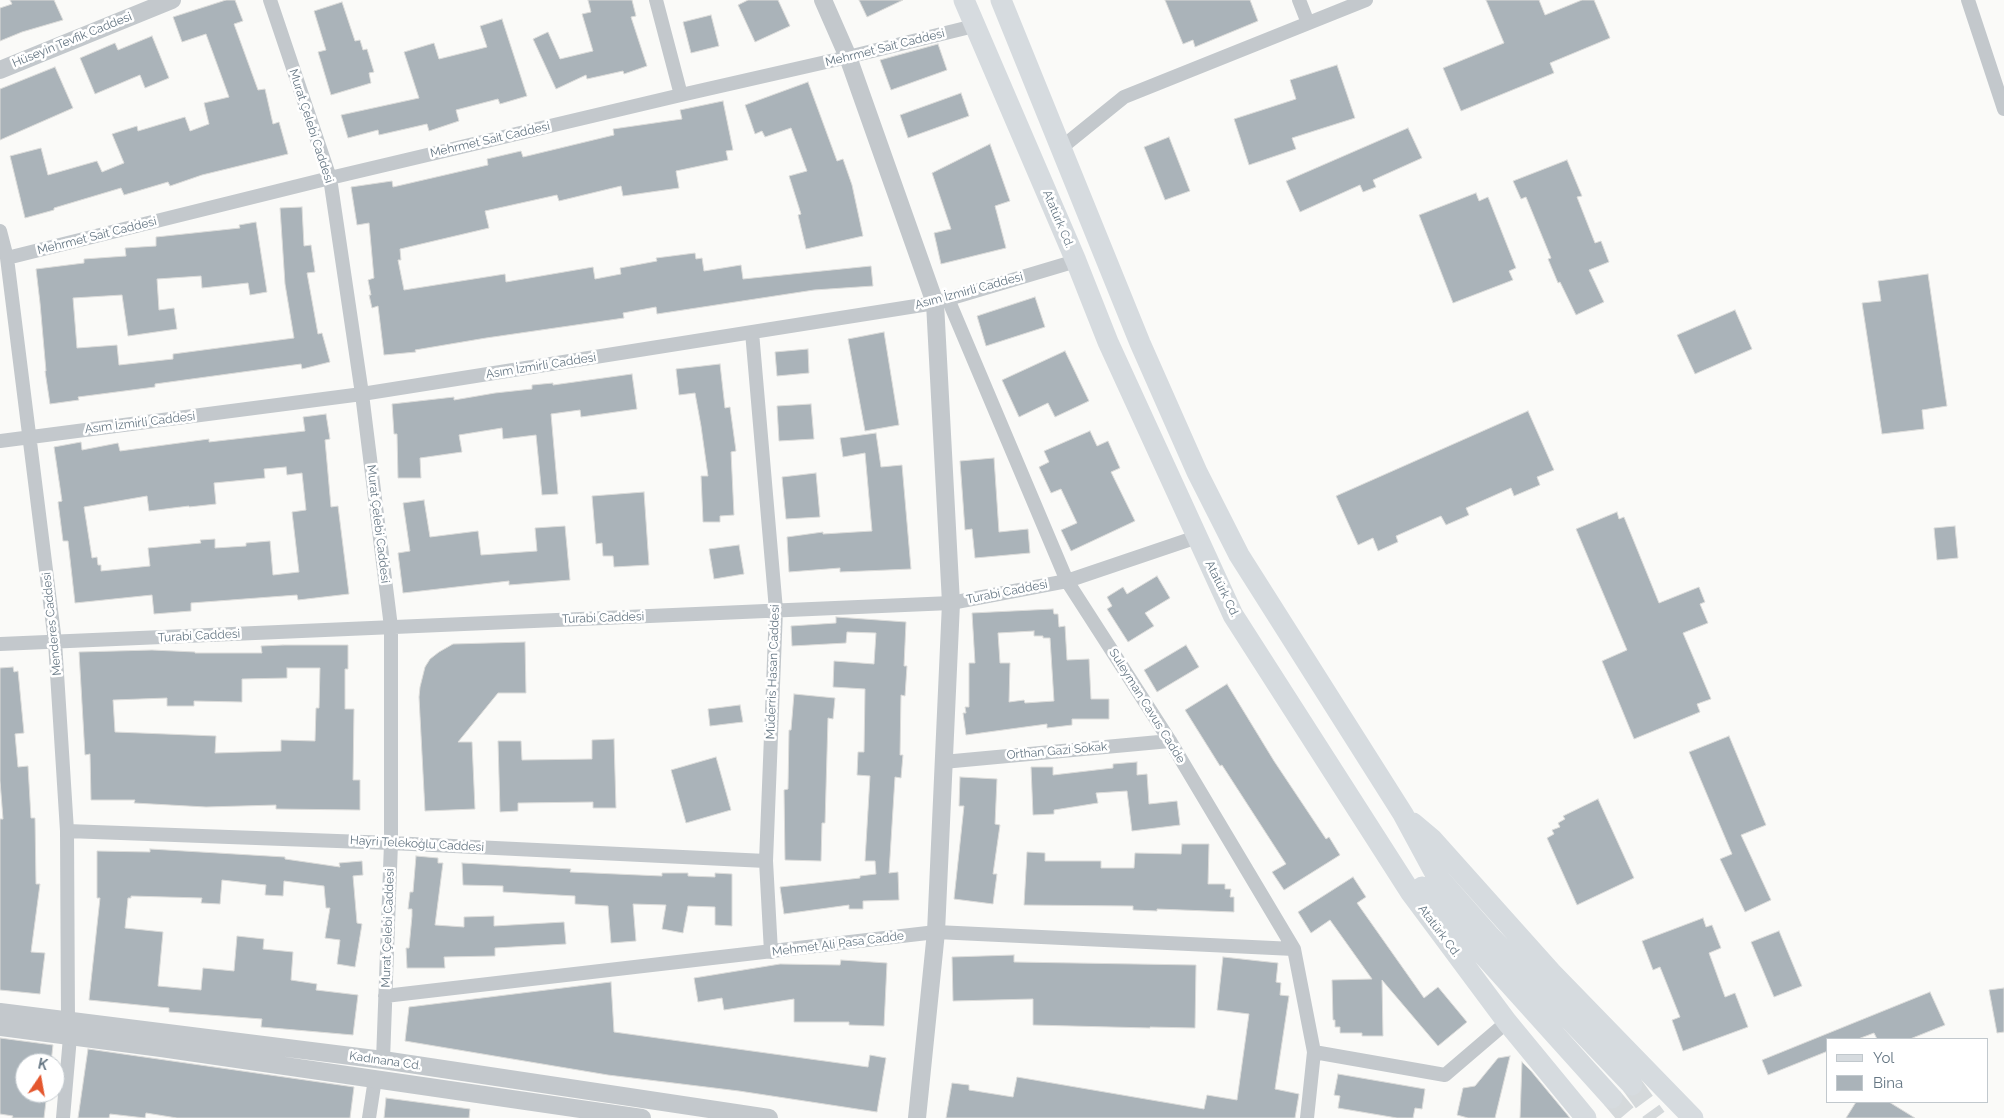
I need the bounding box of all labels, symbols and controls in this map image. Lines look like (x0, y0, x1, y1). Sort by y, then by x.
street label: Hüseyin Tevfik Caddesi (10, 9, 134, 71)
street label: Mehrmet Sait Caddesi (824, 26, 946, 70)
street label: Murat Çelebi Caddesi (286, 67, 336, 185)
street label: Mehrmet Sait Caddesi (429, 119, 551, 161)
street label: Atatürk Cd. (1039, 188, 1077, 250)
street label: Mehrmet Sait Caddesi (36, 214, 158, 258)
street label: Asım İzmirli Caddesi (913, 270, 1025, 312)
street label: Asım İzmirli Caddesi (485, 350, 597, 382)
street label: Asım İzmirli Caddesi (84, 409, 196, 437)
street label: Murat Çelebi Caddesi (364, 464, 392, 584)
street label: Atatürk Cd. (1202, 558, 1242, 620)
street label: Menderes Caddesi (39, 572, 65, 676)
street label: Turabi Caddesi (965, 577, 1049, 607)
street label: Müderris Hasan Caddesi (763, 604, 783, 740)
street label: Turabi Caddesi (562, 609, 644, 627)
street label: Turabi Caddesi (157, 627, 241, 645)
street label: Suleyman Cavus Cadde (1106, 646, 1188, 766)
street label: Orthan Gazi Sokak (1006, 739, 1108, 763)
street label: Hayri Telekoğlu Caddesi (350, 833, 484, 855)
street label: Murat Çelebi Caddesi (379, 868, 397, 988)
street label: Atatürk Cd. (1415, 902, 1463, 960)
street label: Mehmet Ali Pasa Cadde (771, 929, 905, 959)
legend (1826, 1038, 1989, 1103)
street label: Kadınana Cd. (348, 1049, 422, 1073)
text: Yol (1873, 1049, 1894, 1067)
north arrow (15, 1053, 65, 1103)
text: K (37, 1056, 49, 1073)
text: Bina (1873, 1074, 1903, 1092)

